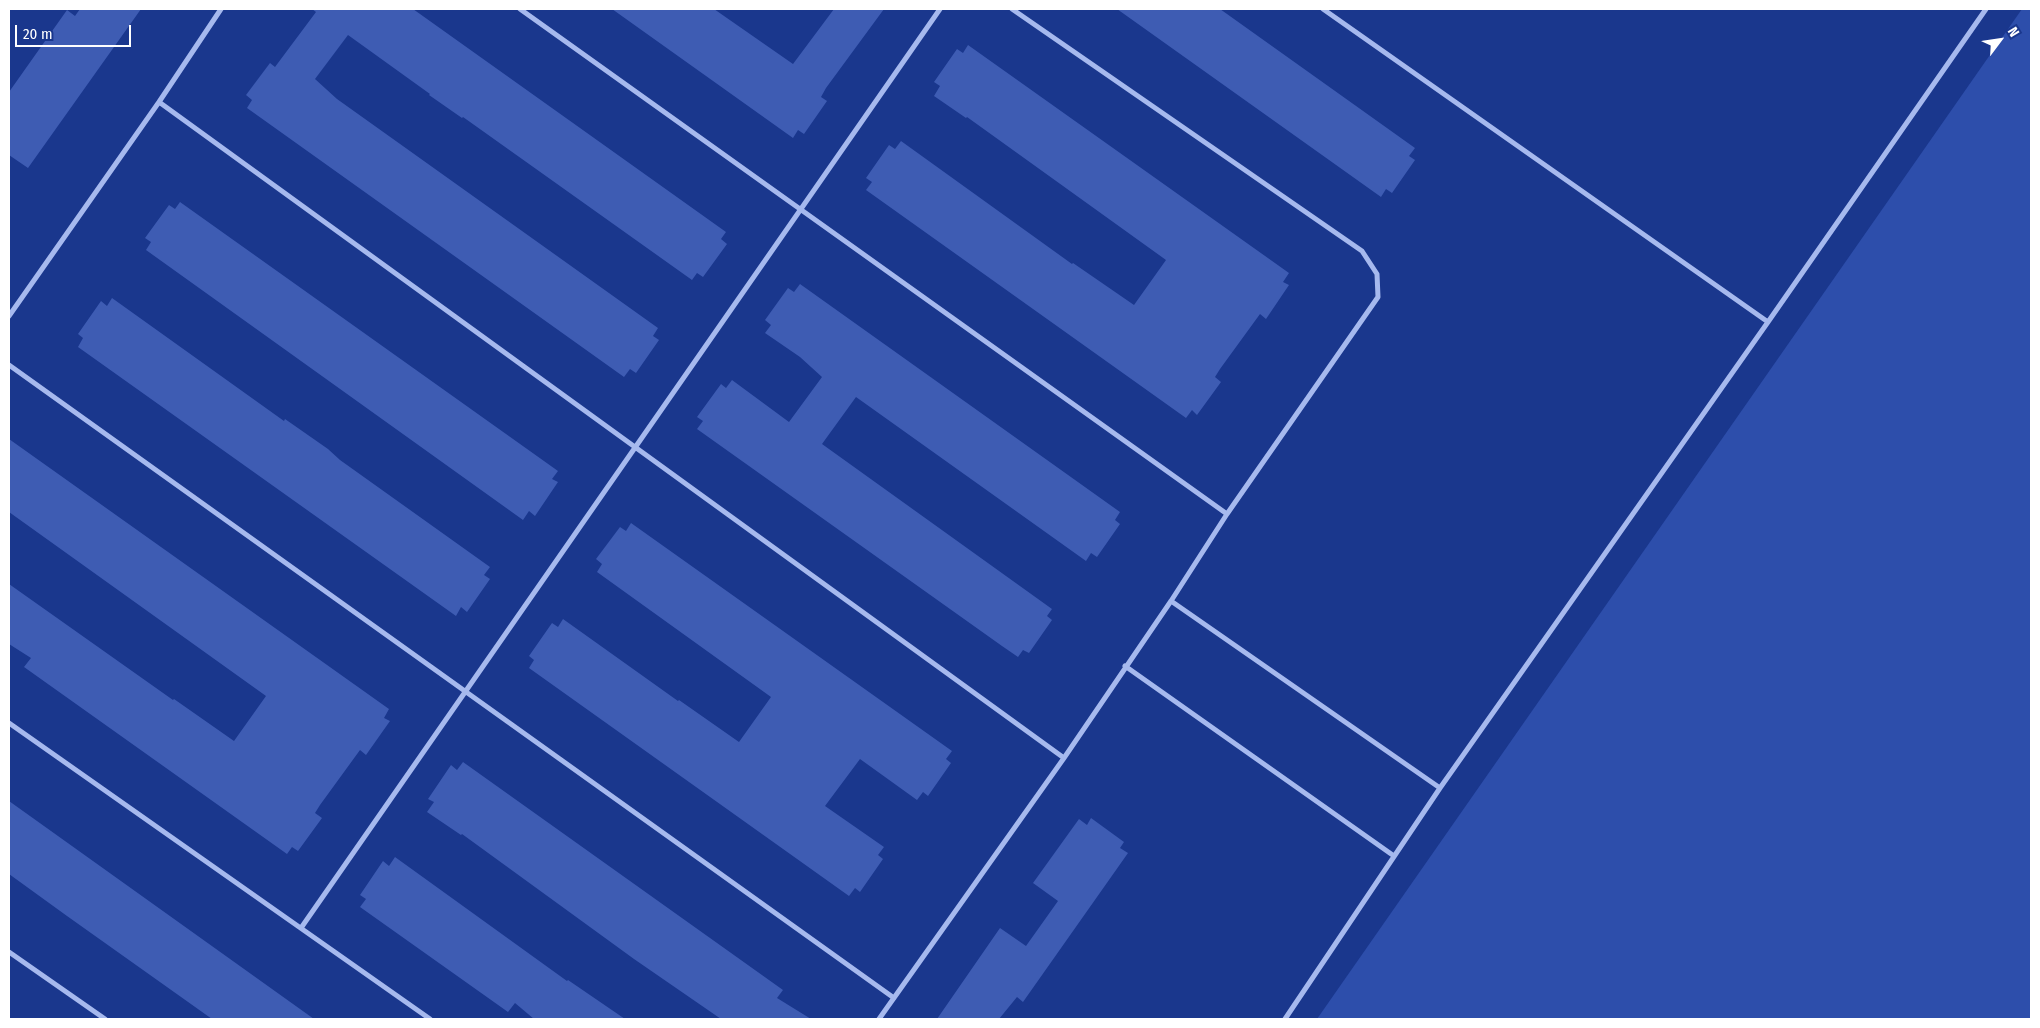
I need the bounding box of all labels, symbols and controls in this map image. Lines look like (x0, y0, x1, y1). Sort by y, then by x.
scale bar (18, 15, 134, 47)
north arrow (1975, 15, 2025, 65)
text: N (2004, 24, 2023, 40)
text: 20 m (23, 25, 53, 43)

